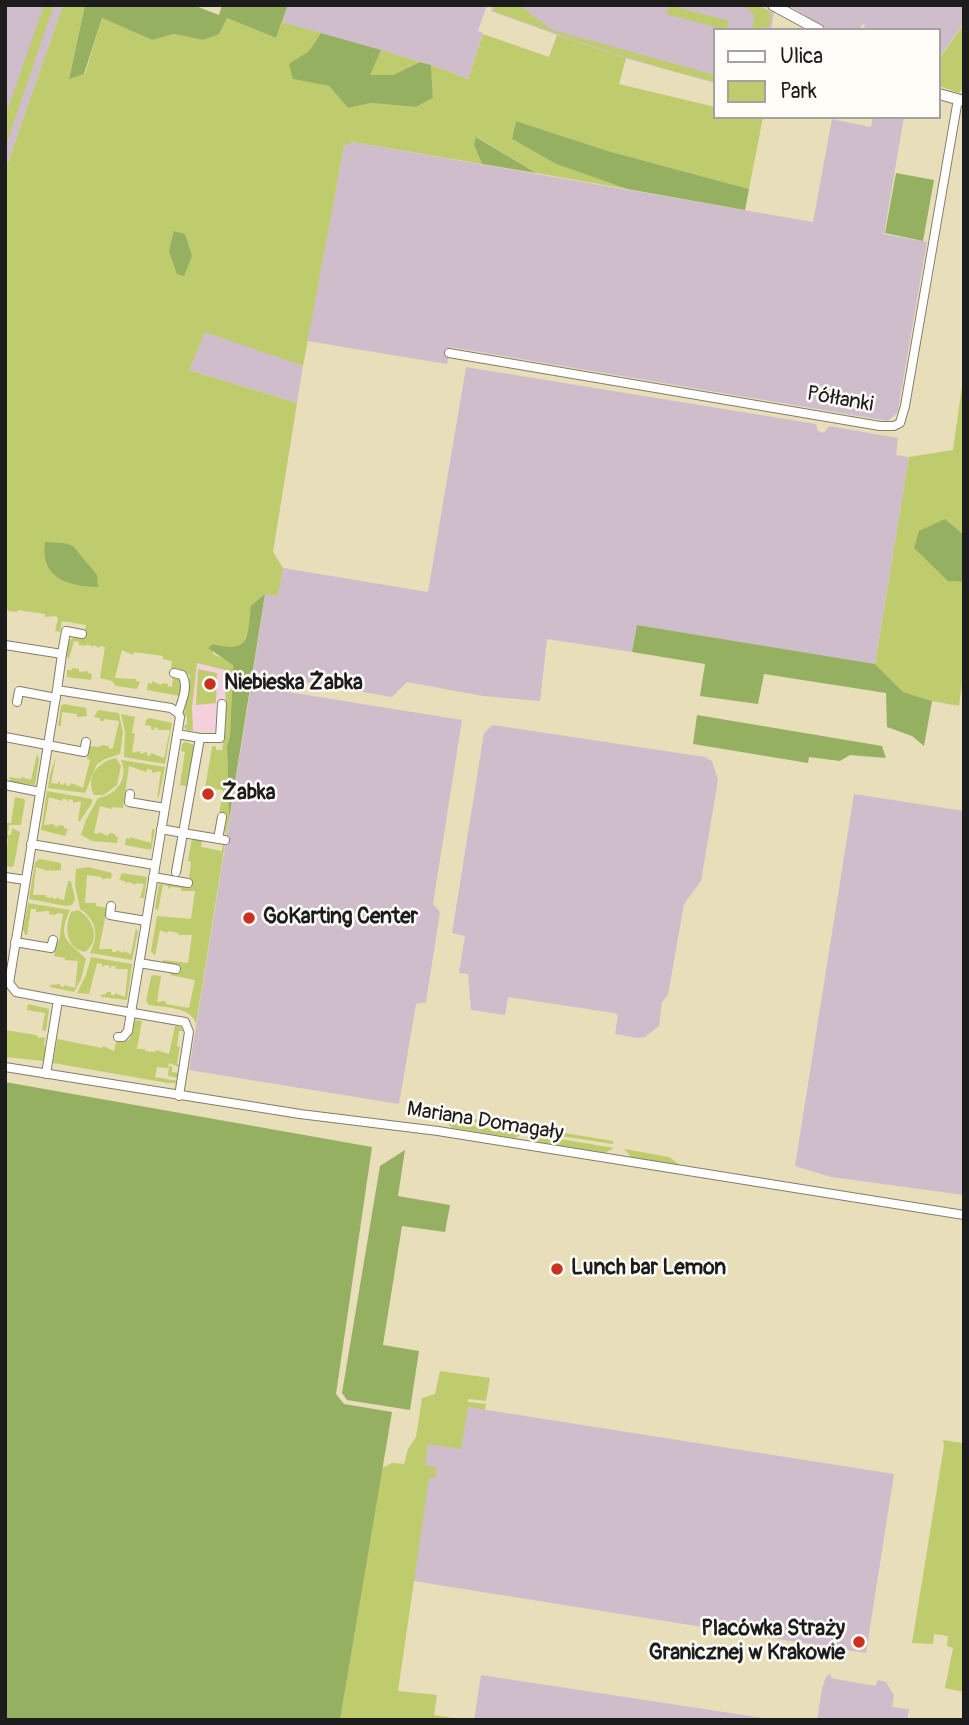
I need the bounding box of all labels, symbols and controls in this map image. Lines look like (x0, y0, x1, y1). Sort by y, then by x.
legend (713, 28, 941, 119)
text: Ulica (780, 43, 823, 70)
text: Park (780, 78, 817, 105)
street label: Półłanki (805, 382, 875, 418)
place label: Niebieska Żabka (224, 671, 363, 697)
marker: Niebieska Żabka (202, 676, 218, 692)
place label: Żabka (222, 781, 276, 807)
marker: Żabka (200, 786, 216, 802)
place label: GoKarting Center (263, 905, 418, 931)
marker: GoKarting Center (241, 910, 257, 926)
street label: Mariana Domagały (405, 1097, 565, 1147)
place label: Lunch bar Lemon (571, 1256, 726, 1282)
marker: Lunch bar Lemon (549, 1261, 565, 1277)
place label: Placówka Straży Granicznej w Krakowie (649, 1617, 845, 1667)
marker: Placówka Straży Granicznej w Krakowie (851, 1634, 867, 1650)

